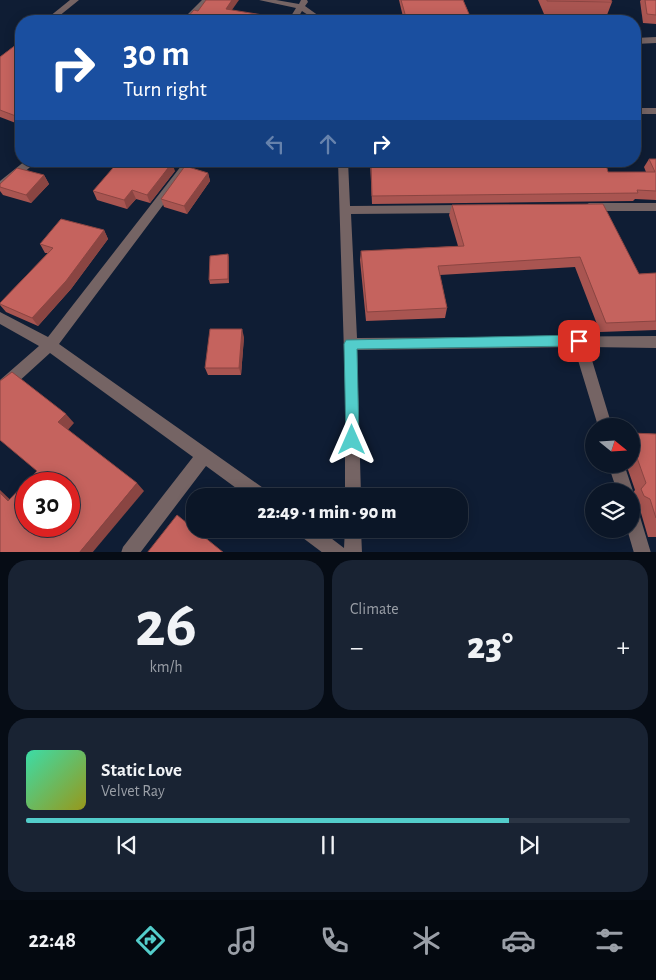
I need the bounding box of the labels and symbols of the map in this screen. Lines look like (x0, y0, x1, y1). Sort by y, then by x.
pin (558, 320, 600, 362)
position arrow (325, 413, 377, 465)
north arrow (585, 418, 640, 472)
speed limit sign: 30 (15, 472, 80, 537)

